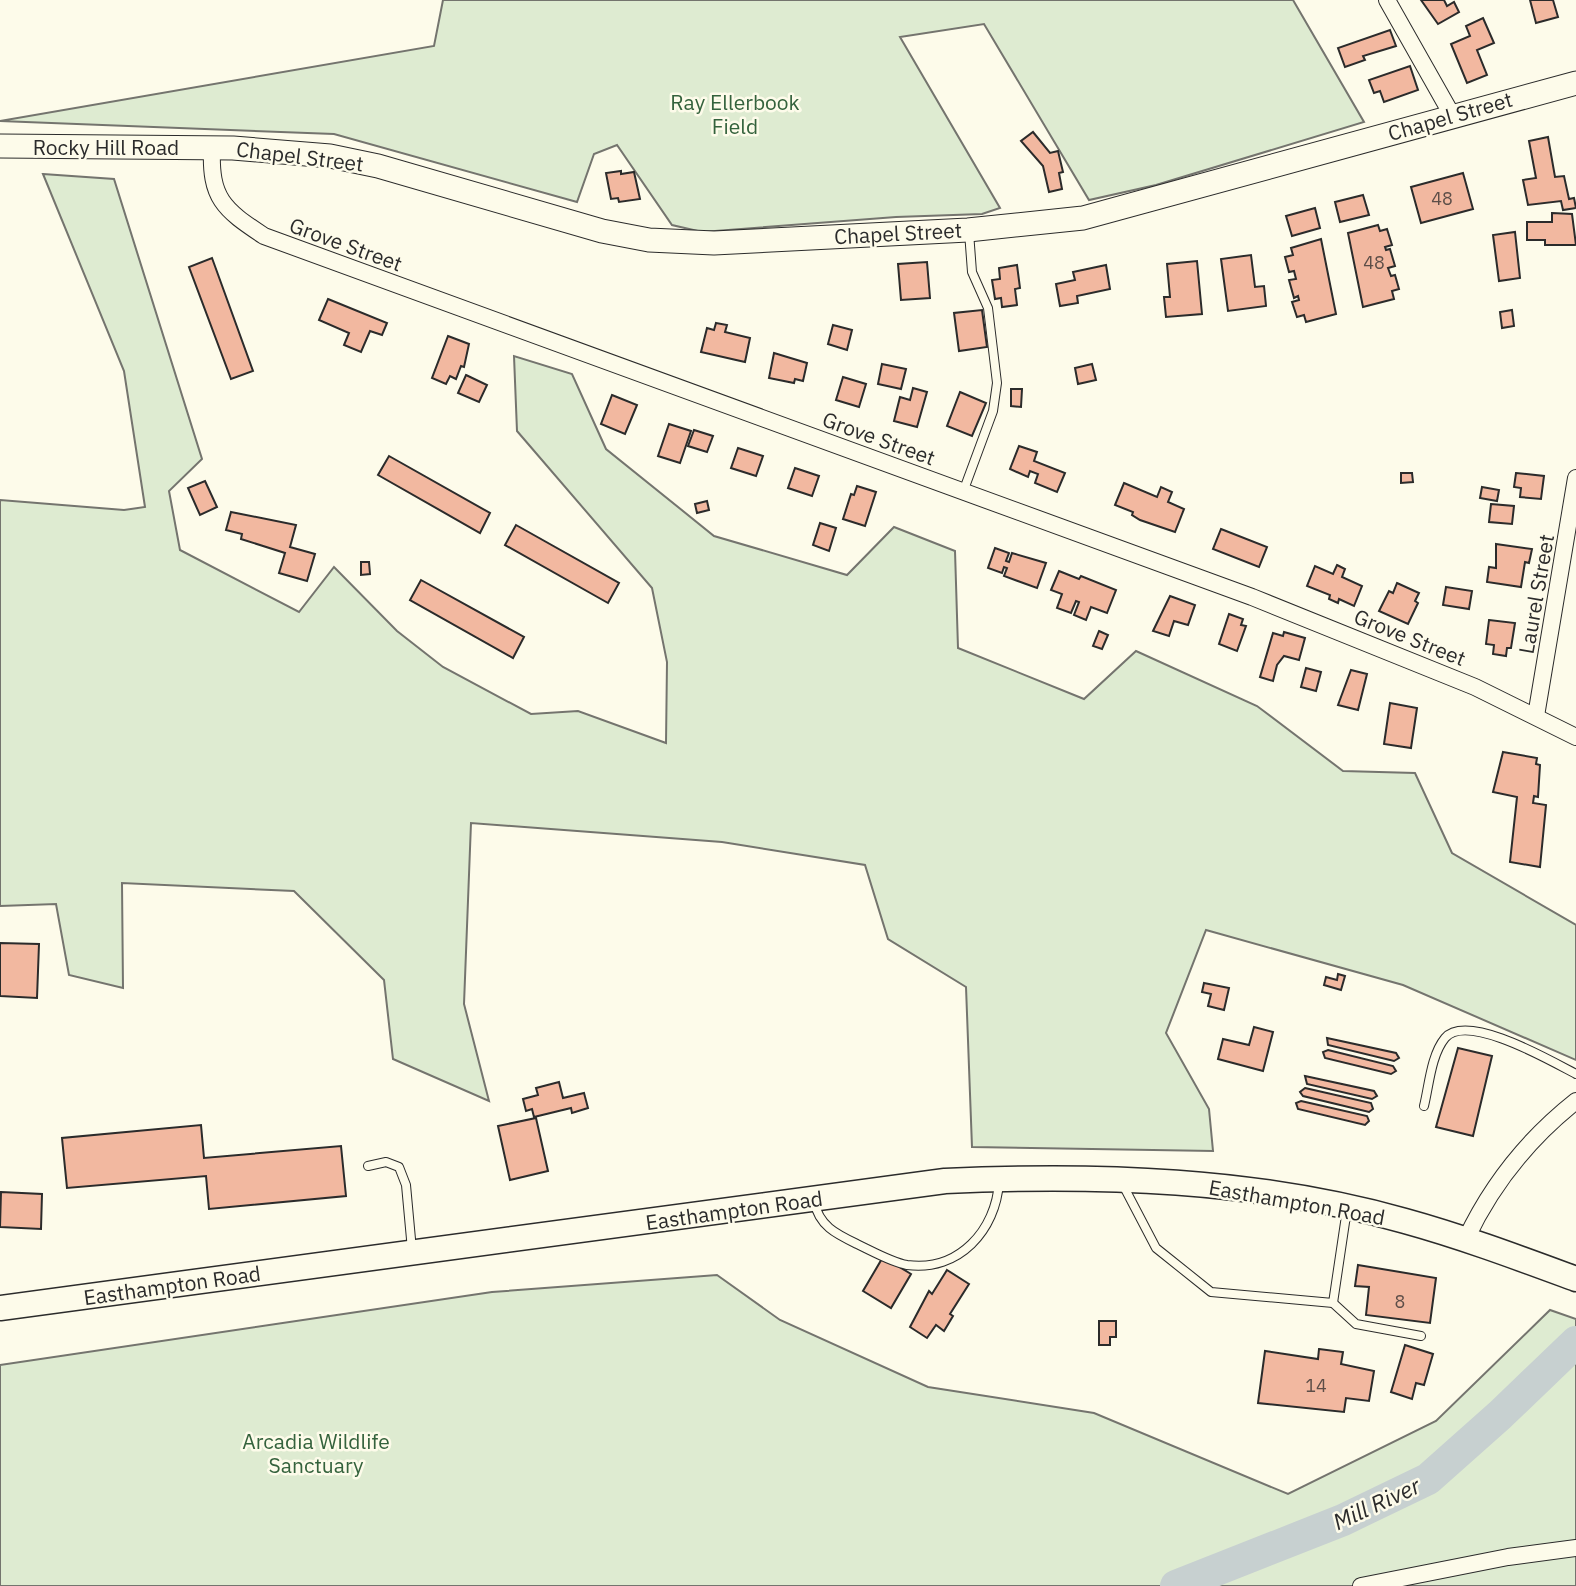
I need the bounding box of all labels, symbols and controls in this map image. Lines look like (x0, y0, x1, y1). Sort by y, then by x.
street label: Chapel Street (1385, 85, 1515, 147)
park label: Ray Ellerbook Field (670, 88, 800, 140)
street label: Rocky Hill Road (33, 133, 179, 161)
street label: Chapel Street (235, 134, 365, 178)
house number: 48 (1431, 187, 1453, 210)
street label: Grove Street (286, 211, 406, 277)
street label: Chapel Street (833, 216, 963, 250)
house number: 48 (1363, 251, 1385, 274)
street label: Grove Street (819, 405, 939, 471)
street label: Laurel Street (1512, 532, 1560, 656)
street label: Grove Street (1350, 602, 1470, 672)
street label: Easthampton Road (1207, 1173, 1387, 1231)
street label: Easthampton Road (644, 1184, 824, 1236)
street label: Easthampton Road (82, 1259, 262, 1311)
house number: 8 (1395, 1290, 1405, 1313)
house number: 14 (1305, 1374, 1327, 1397)
park label: Arcadia Wildlife Sanctuary (242, 1427, 390, 1479)
water label: Mill River (1327, 1469, 1425, 1536)

